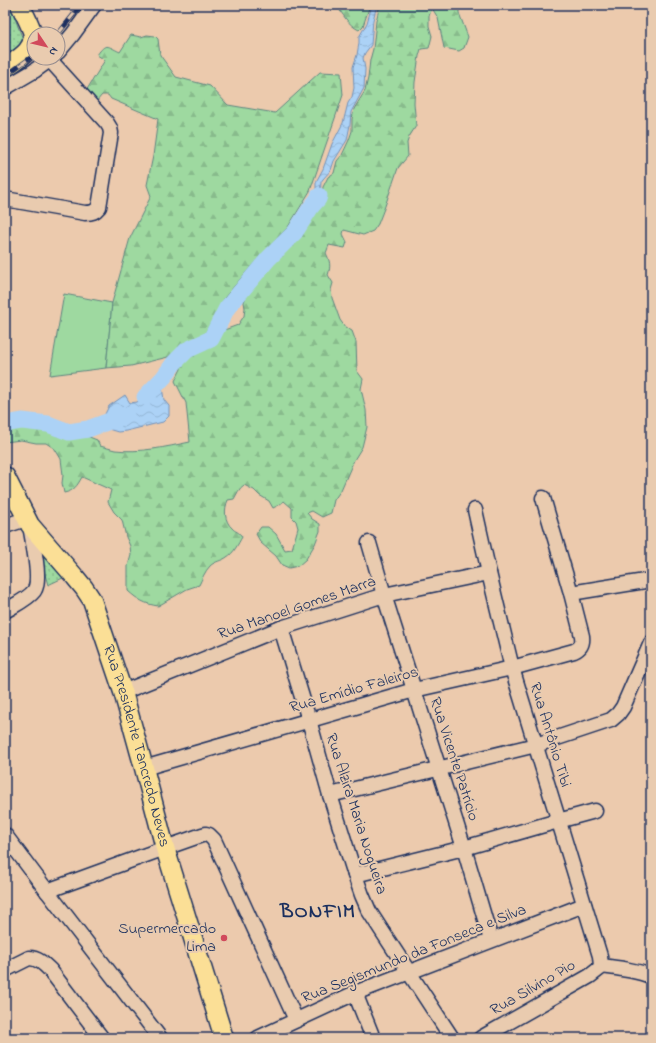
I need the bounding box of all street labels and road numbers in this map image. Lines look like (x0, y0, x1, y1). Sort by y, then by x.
street label: Rua Manoel Gomes Marra (215, 570, 379, 646)
street label: Rua Presidente Tancredo Neves (96, 642, 176, 850)
street label: Rua Emídio Faleiros (287, 660, 421, 720)
street label: Rua Antônio Tibi (523, 680, 577, 790)
street label: Rua Vicente Patrício (423, 694, 485, 824)
street label: Rua Alzira Maria Nogueira (319, 730, 393, 898)
street label: Rua Segismundo da Fonseca e Silva (298, 898, 530, 1010)
street label: Rua Silvino Pio (486, 954, 580, 1022)

